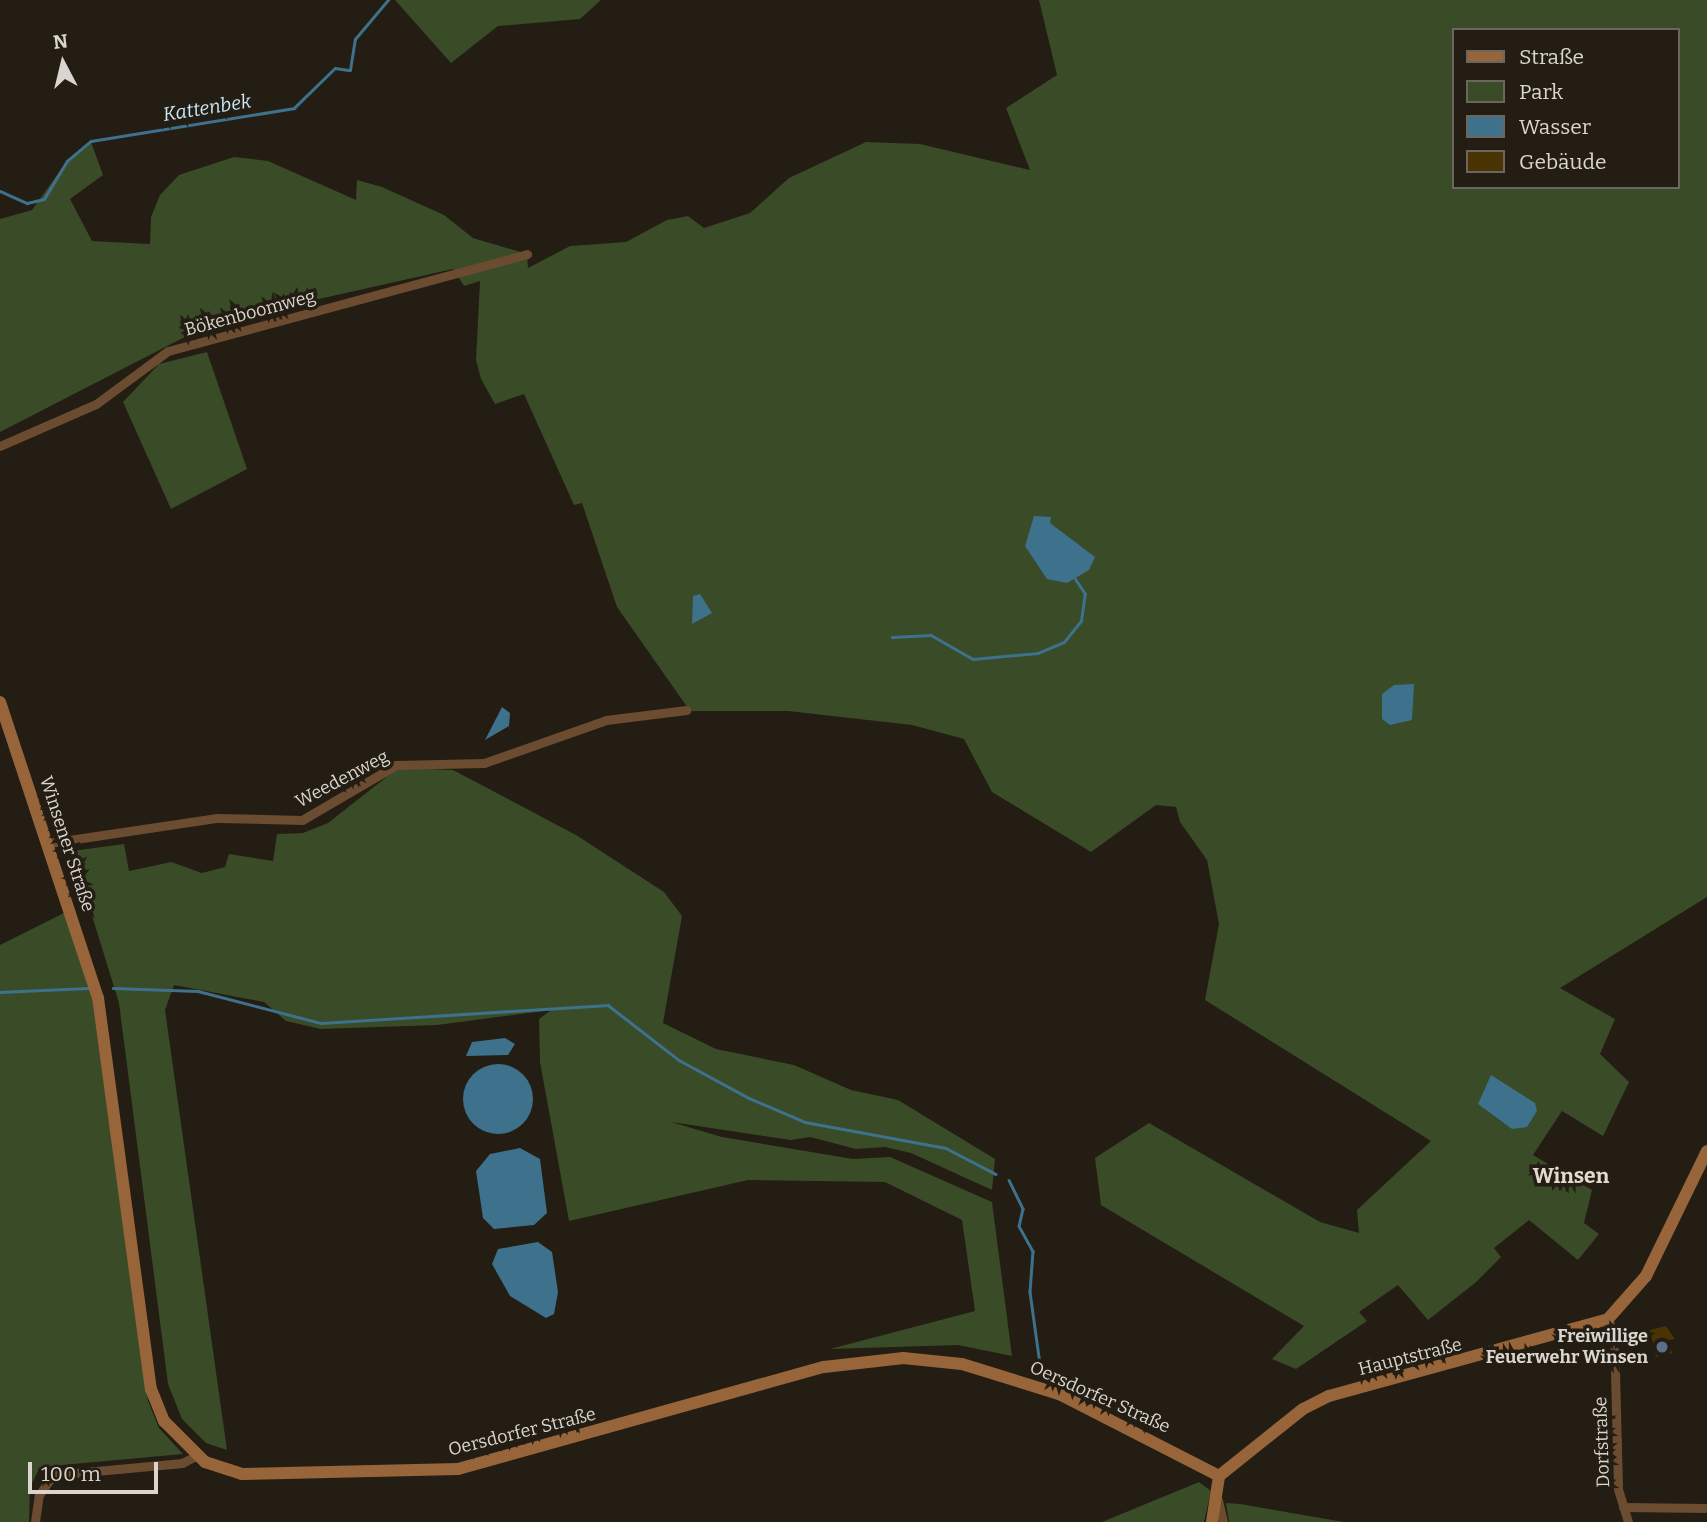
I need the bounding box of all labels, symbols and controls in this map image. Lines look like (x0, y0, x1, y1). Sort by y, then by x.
north arrow (28, 28, 98, 98)
legend (1452, 28, 1679, 189)
text: N (52, 29, 69, 54)
text: Straße (1519, 44, 1584, 70)
text: Park (1519, 79, 1563, 105)
water label: Kattenbek (161, 90, 253, 126)
text: Wasser (1519, 114, 1591, 140)
text: Gebäude (1519, 149, 1607, 175)
street label: Bökenboomweg (182, 285, 318, 341)
street label: Weedenweg (292, 745, 392, 813)
street label: Winsener Straße (35, 773, 99, 915)
district label: Winsen (1533, 1163, 1609, 1189)
place label: Freiwillige Feuerwehr Winsen (1486, 1326, 1648, 1368)
street label: Hauptstraße (1356, 1334, 1464, 1380)
marker: Freiwillige Feuerwehr Winsen (1654, 1339, 1670, 1355)
street label: Oersdorfer Straße (1026, 1356, 1174, 1438)
street label: Dorfstraße (1590, 1396, 1614, 1488)
street label: Oersdorfer Straße (446, 1403, 598, 1461)
scale bar (32, 1448, 161, 1492)
text: 100 m (41, 1461, 101, 1487)

